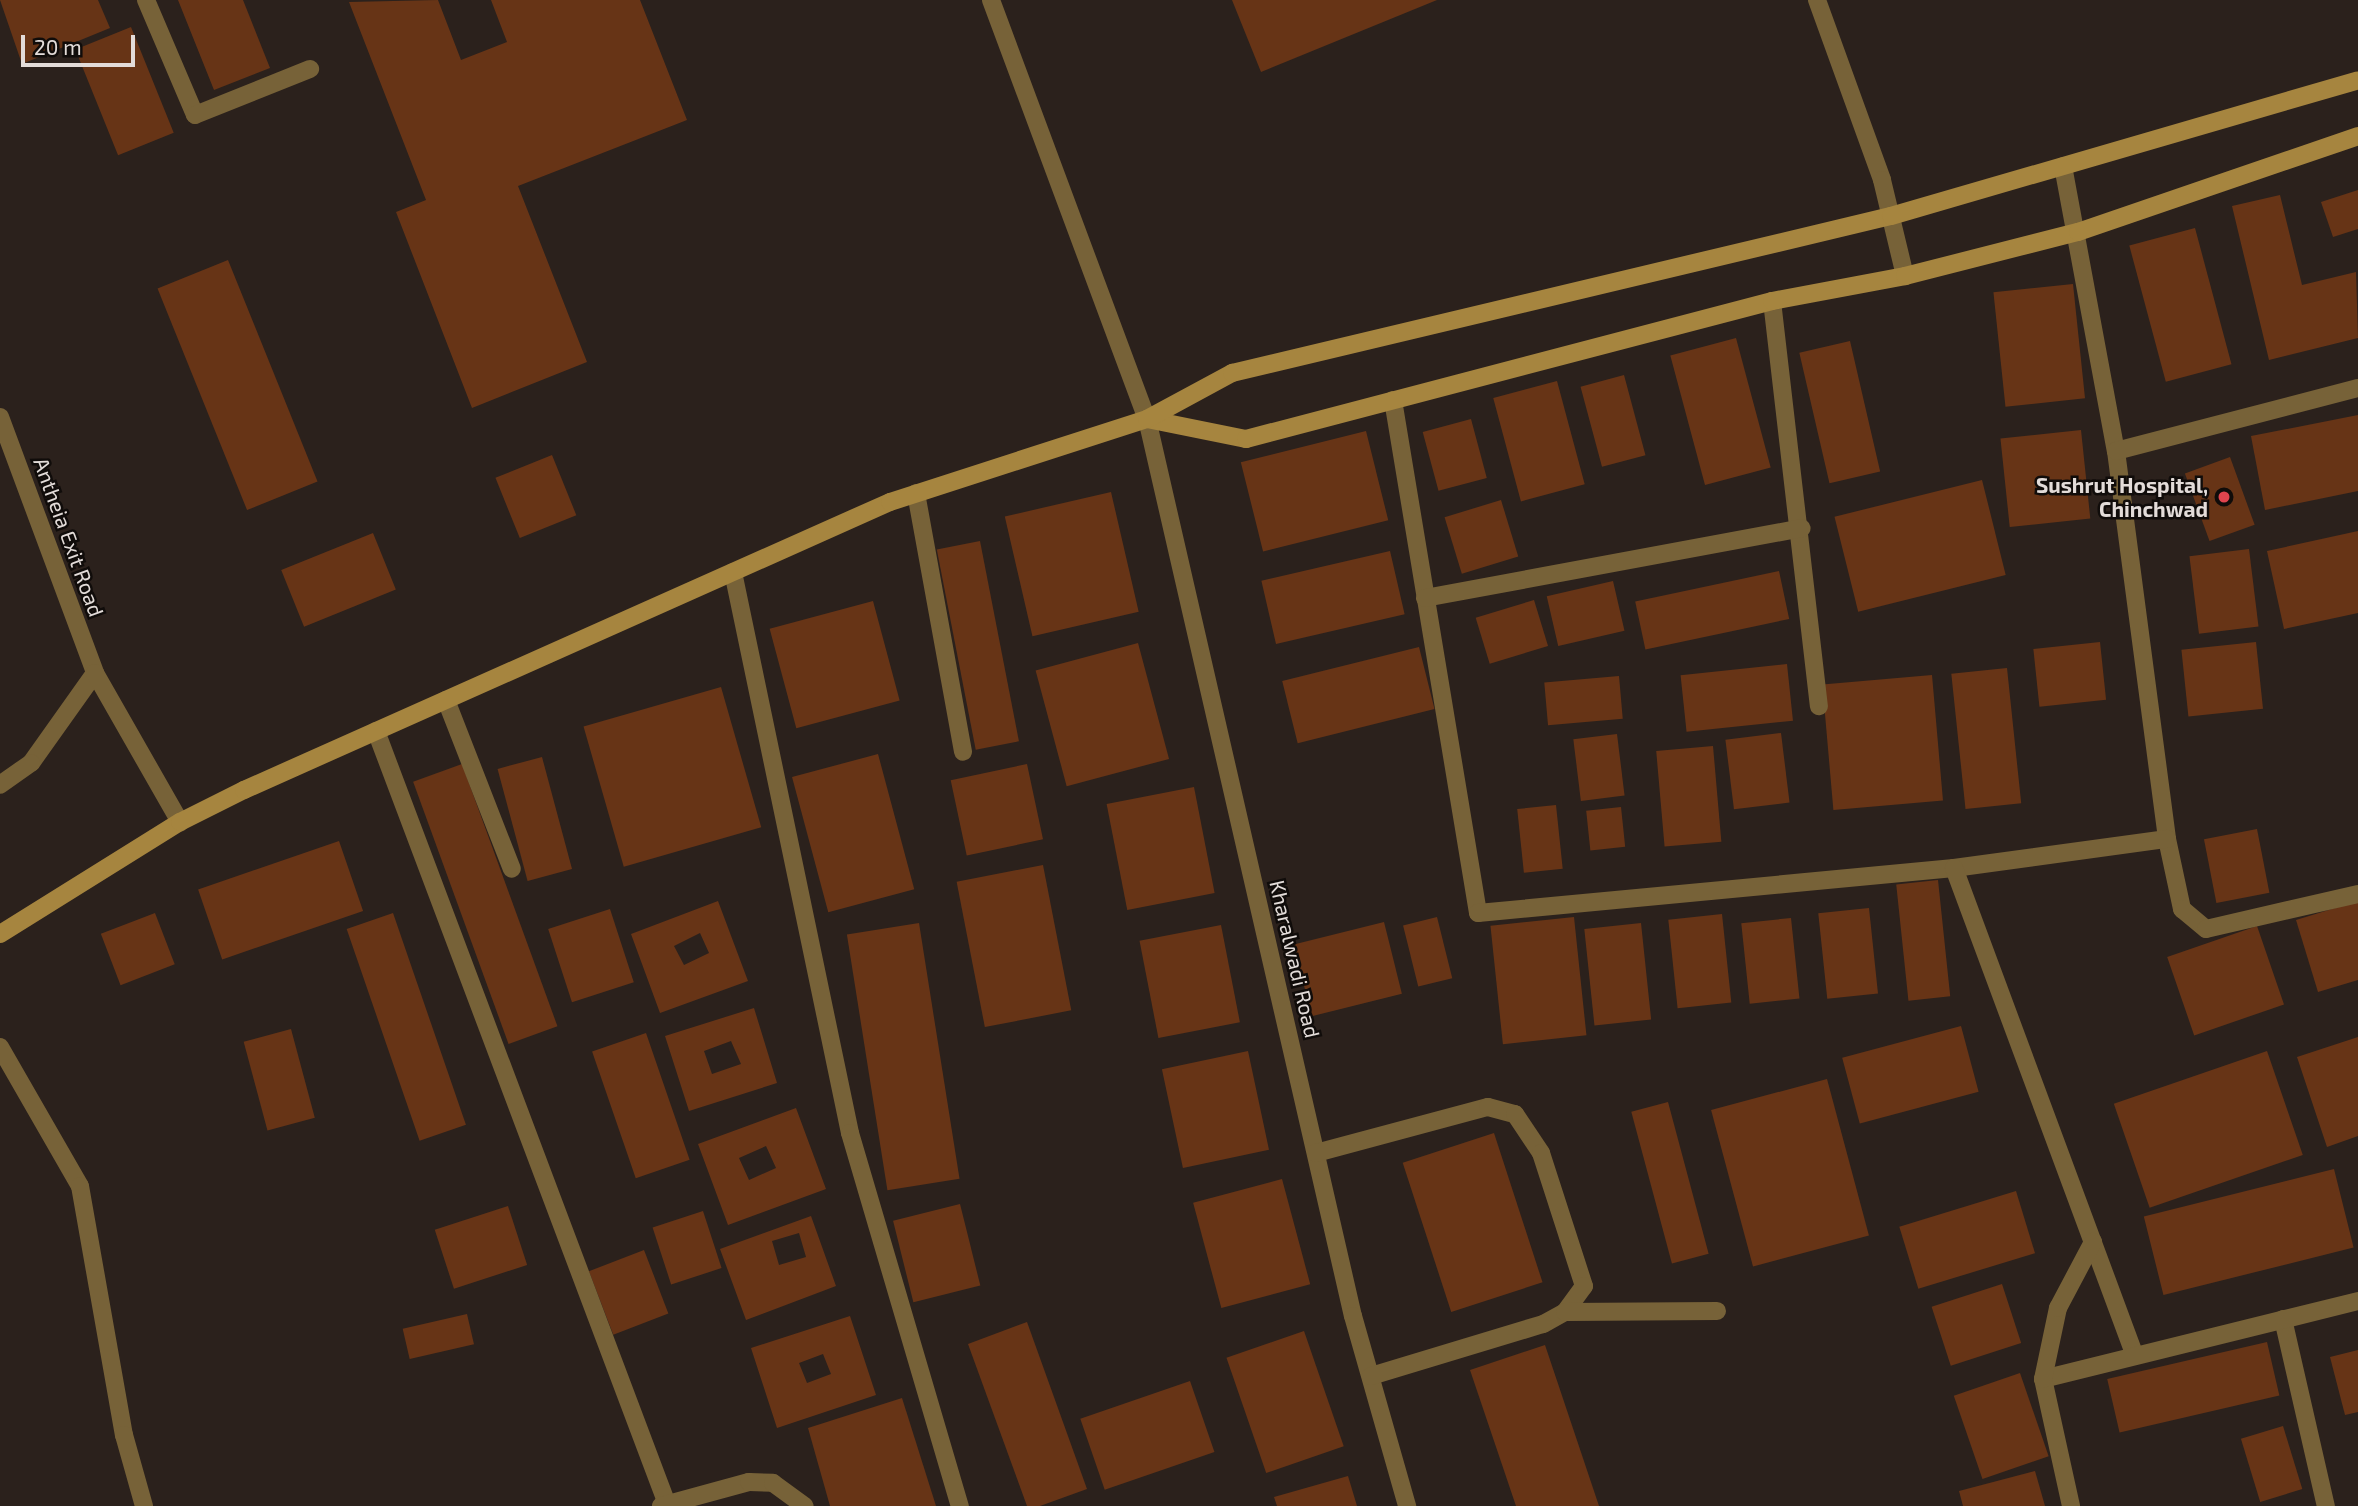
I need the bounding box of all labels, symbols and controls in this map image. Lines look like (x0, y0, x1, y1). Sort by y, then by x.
scale bar (24, 21, 138, 65)
text: 20 m (34, 34, 82, 59)
street label: Antheia Exit Road (29, 454, 109, 620)
place label: Sushrut Hospital, Chinchwad (2036, 472, 2208, 522)
marker: Sushrut Hospital, Chinchwad (2214, 487, 2234, 507)
street label: Kharalwadi Road (1265, 878, 1325, 1040)

